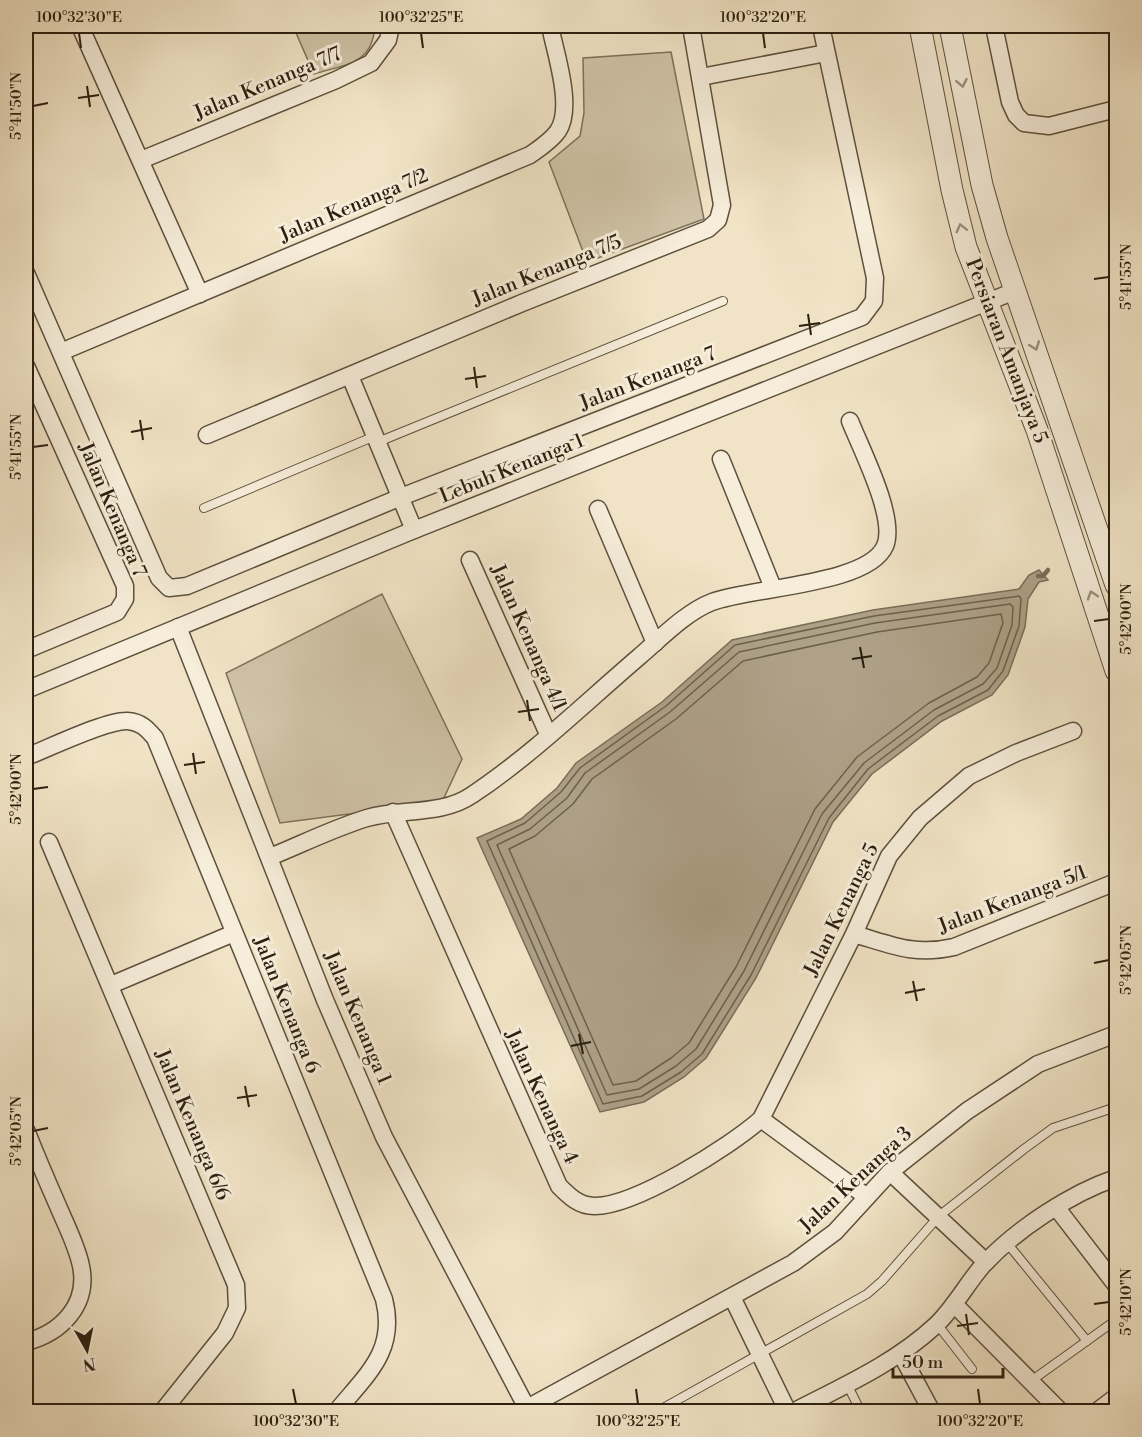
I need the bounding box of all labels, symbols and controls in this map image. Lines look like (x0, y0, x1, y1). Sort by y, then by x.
text: 100°32'30"E (36, 8, 122, 27)
text: 100°32'25"E (379, 8, 463, 27)
text: 100°32'20"E (720, 8, 806, 27)
street label: Jalan Kenanga 7/7 (190, 42, 346, 127)
text: 5°41'50"N (7, 72, 26, 140)
one-way arrow (955, 78, 968, 88)
street label: Jalan Kenanga 7/2 (275, 163, 432, 249)
one-way arrow (956, 223, 969, 233)
street label: Jalan Kenanga 7/5 (468, 230, 625, 313)
text: 5°41'55"N (1117, 244, 1136, 310)
street label: Persiaran Amanjaya 5 (959, 255, 1053, 447)
one-way arrow (1028, 341, 1041, 351)
street label: Jalan Kenanga 7 (575, 342, 720, 417)
text: 5°41'55"N (7, 414, 26, 480)
street label: Lebuh Kenanga 1 (436, 428, 588, 509)
street label: Jalan Kenanga 7 (72, 438, 152, 581)
street label: Jalan Kenanga 4/1 (484, 560, 572, 716)
text: 5°42'00"N (1117, 583, 1136, 655)
one-way arrow (1086, 590, 1099, 601)
text: 5°42'00"N (7, 753, 26, 825)
street label: Jalan Kenanga 5 (799, 839, 885, 981)
street label: Jalan Kenanga 5/1 (934, 860, 1091, 940)
text: 5°42'05"N (1117, 925, 1136, 995)
street label: Jalan Kenanga 6 (247, 932, 325, 1077)
street label: Jalan Kenanga 1 (317, 947, 396, 1089)
street label: Jalan Kenanga 4 (498, 1025, 583, 1168)
street label: Jalan Kenanga 6/6 (148, 1045, 235, 1204)
text: 5°42'05"N (7, 1096, 26, 1166)
street label: Jalan Kenanga 3 (794, 1121, 918, 1239)
text: 5°42'10"N (1117, 1268, 1136, 1336)
north arrow (57, 1320, 117, 1380)
scale bar (893, 1341, 1002, 1379)
text: 50 m (902, 1351, 944, 1374)
text: N (81, 1353, 97, 1375)
text: 100°32'30"E (253, 1412, 339, 1431)
text: 100°32'25"E (596, 1412, 680, 1431)
text: 100°32'20"E (937, 1412, 1023, 1431)

